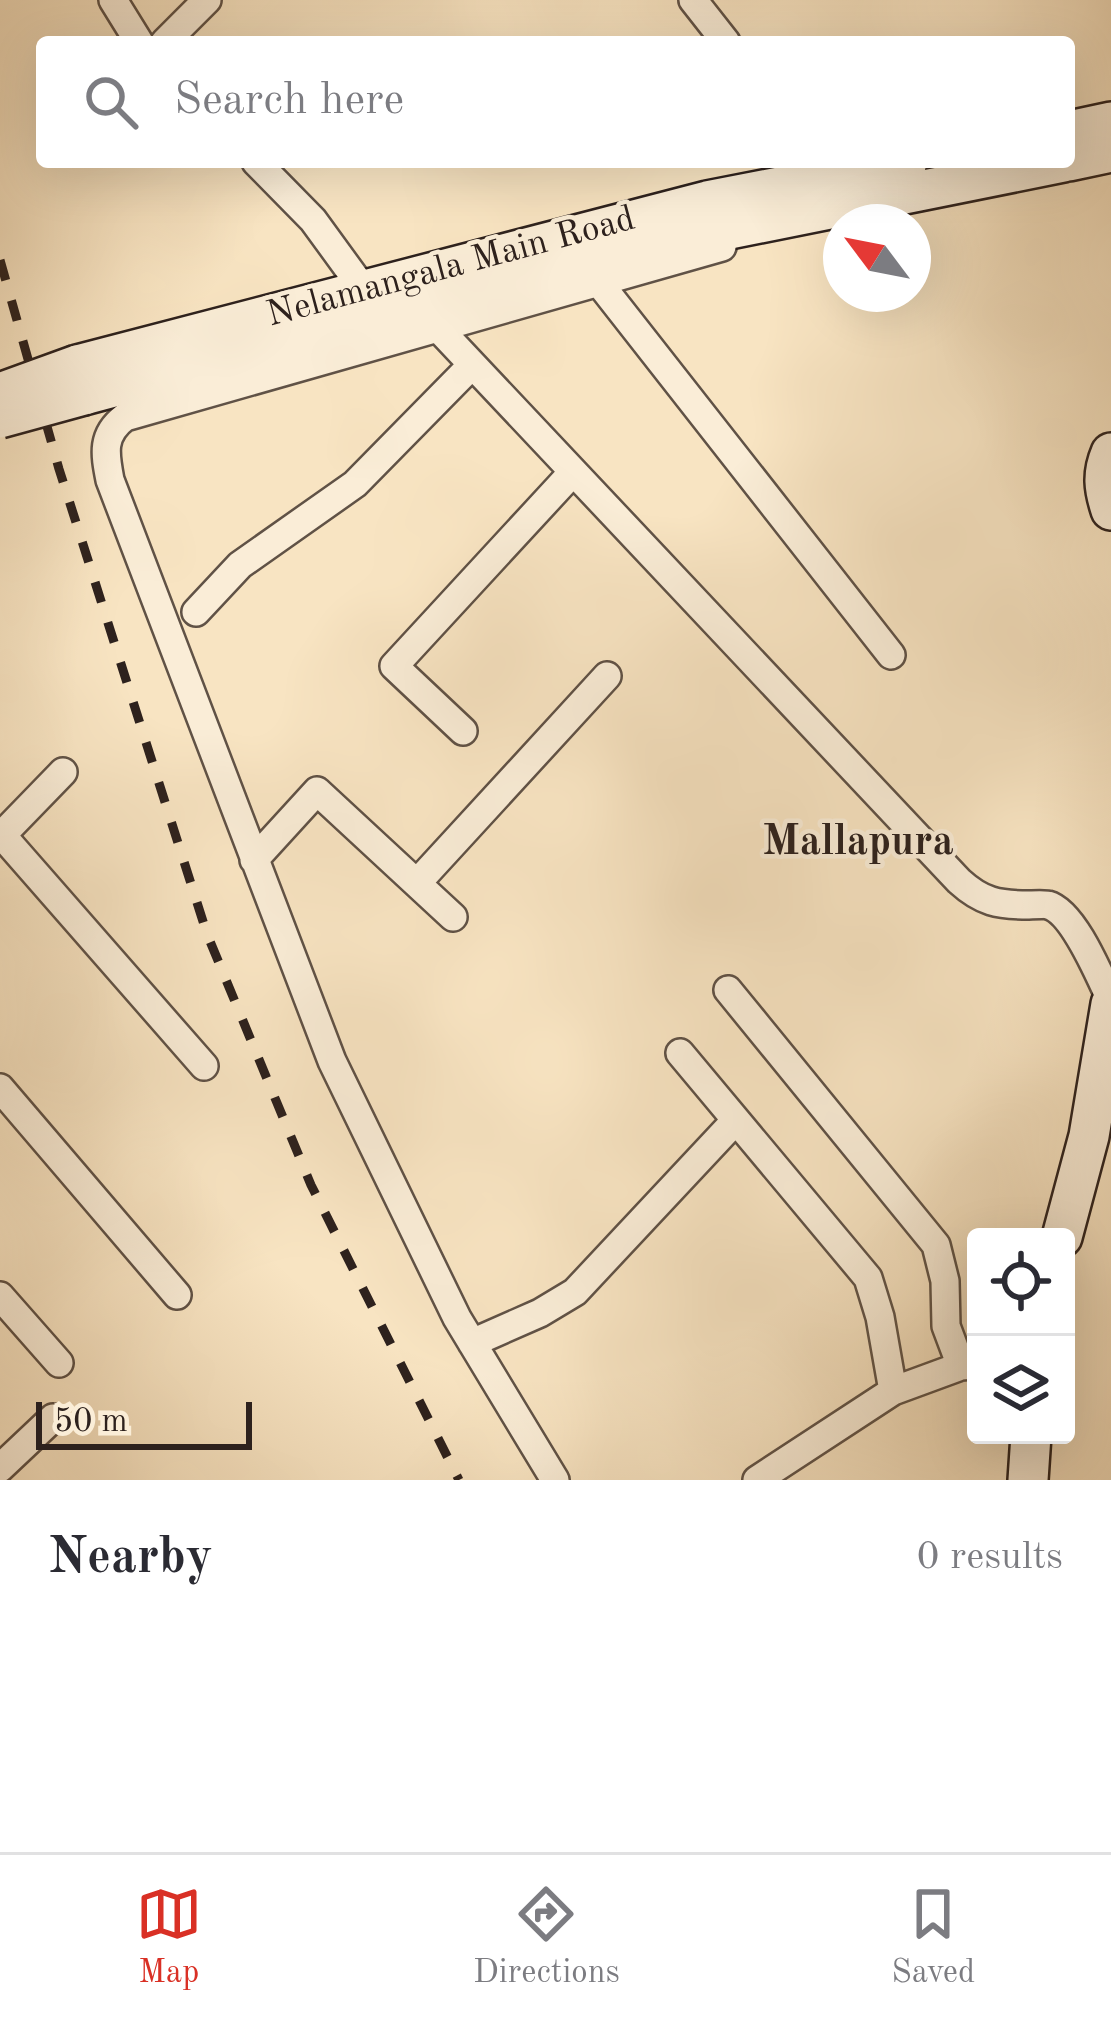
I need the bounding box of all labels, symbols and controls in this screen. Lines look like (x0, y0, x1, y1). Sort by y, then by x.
search box (36, 36, 1075, 168)
icon: search (78, 69, 144, 135)
text: Search here (174, 79, 404, 124)
street label: Nelamangala Main Road (263, 201, 639, 335)
north arrow (823, 204, 931, 312)
district label: Mallapura (762, 822, 954, 864)
map controls (967, 1228, 1075, 1444)
button: locate (967, 1228, 1075, 1336)
button: layers (967, 1336, 1075, 1444)
scale bar (36, 1396, 252, 1449)
text: 50 m (54, 1406, 128, 1439)
text: Nearby (48, 1533, 213, 1584)
text: 0 results (917, 1538, 1063, 1577)
tab: Map (136, 1881, 202, 1994)
tab: Directions (473, 1881, 620, 1994)
tab: Saved (891, 1881, 975, 1994)

